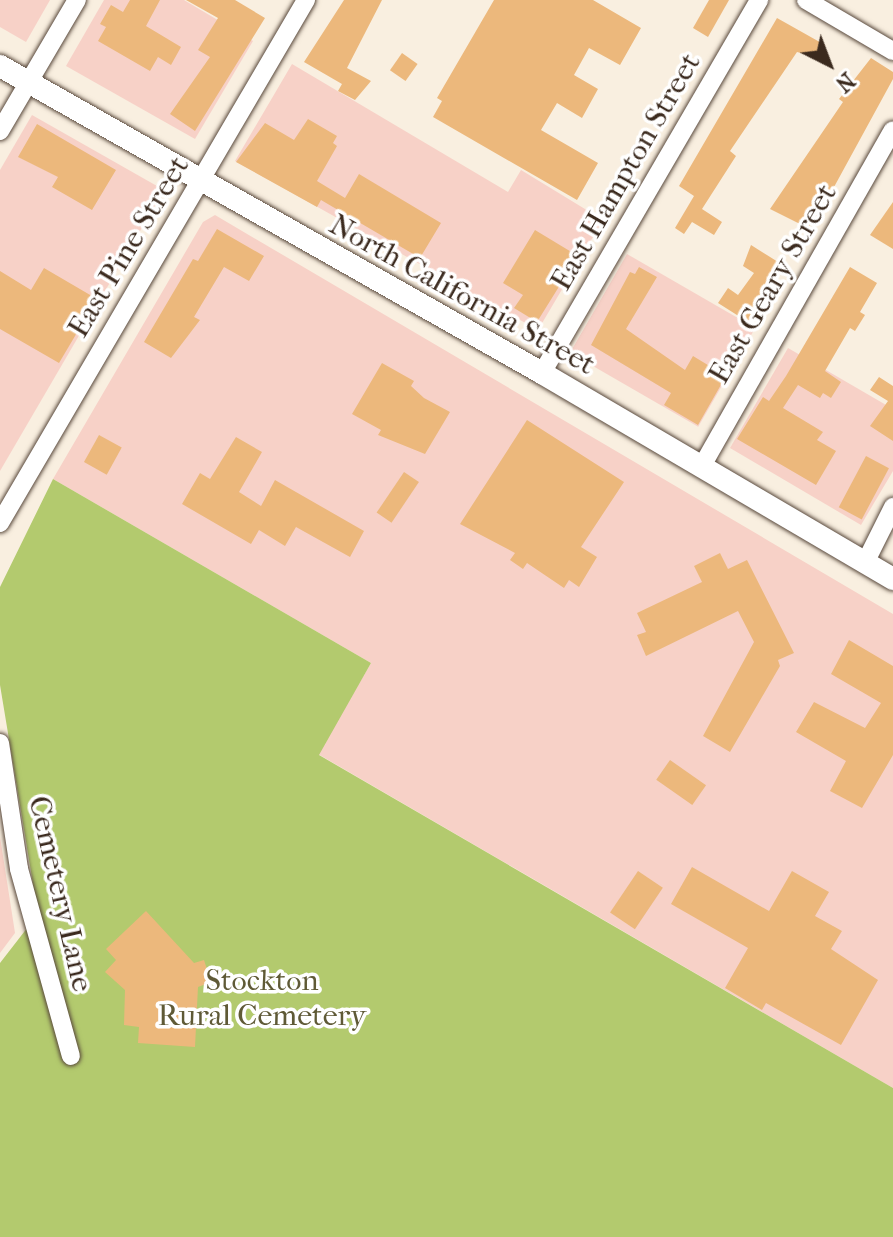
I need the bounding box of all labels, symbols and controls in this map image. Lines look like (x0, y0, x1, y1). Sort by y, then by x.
north arrow (789, 24, 869, 104)
street label: East Hampton Street (543, 47, 709, 297)
text: N (830, 67, 860, 97)
street label: East Pine Street (61, 150, 197, 344)
street label: East Geary Street (701, 178, 845, 390)
street label: North California Street (323, 207, 601, 383)
street label: Cemetery Lane (20, 793, 100, 995)
park label: Stockton Rural Cemetery (158, 963, 366, 1034)

